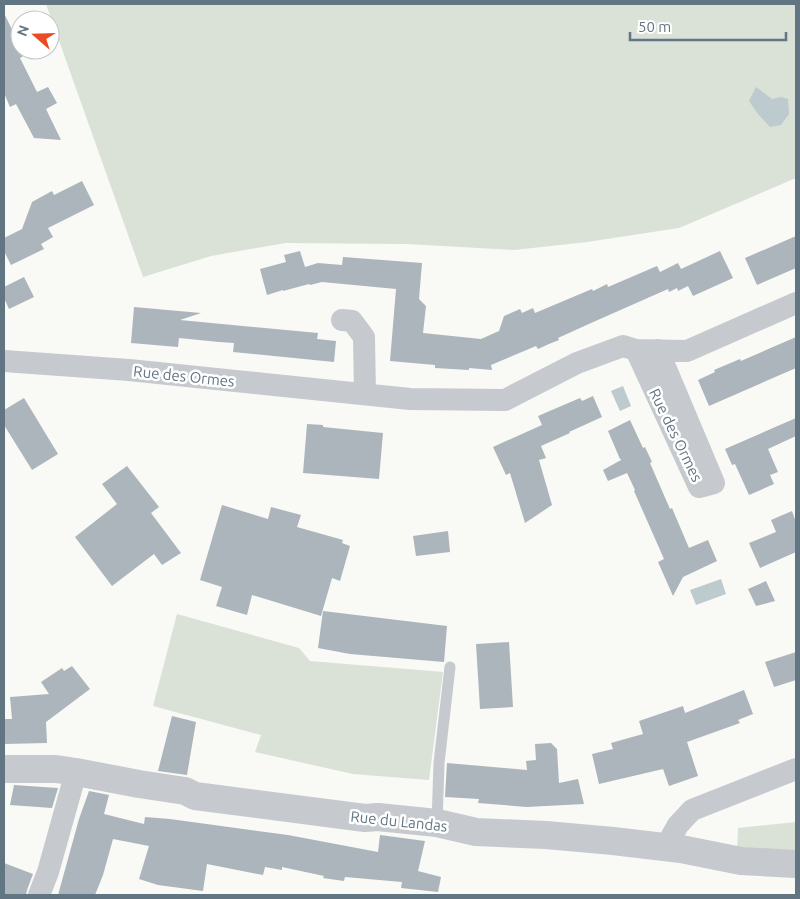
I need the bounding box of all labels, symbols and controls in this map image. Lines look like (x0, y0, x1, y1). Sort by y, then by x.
north arrow (10, 10, 60, 60)
scale bar (630, 10, 786, 42)
text: 50 m (638, 18, 671, 35)
text: N (13, 23, 32, 38)
street label: Rue des Ormes (133, 362, 235, 390)
street label: Rue des Ormes (646, 386, 706, 484)
street label: Rue du Landas (350, 807, 448, 835)

